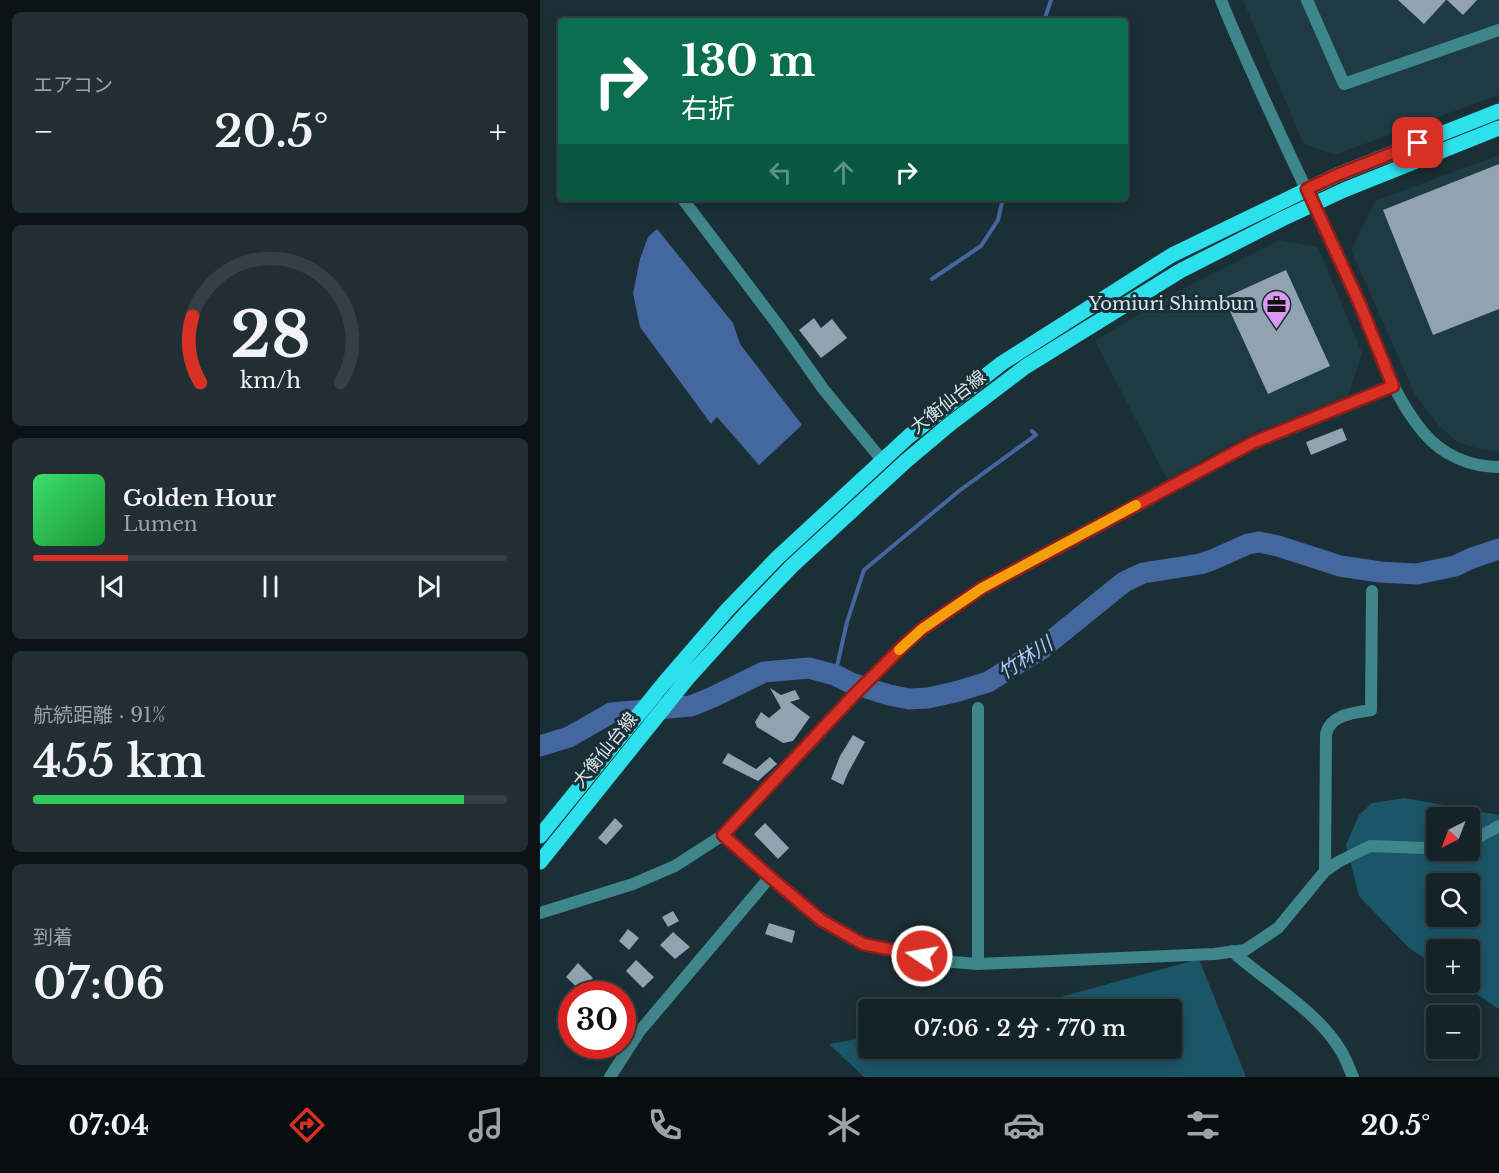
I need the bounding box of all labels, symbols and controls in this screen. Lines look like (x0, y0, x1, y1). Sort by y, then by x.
text: 130 m (681, 35, 815, 87)
icon: right (582, 42, 660, 120)
text: エアコン (33, 73, 113, 97)
text: 右折 (681, 92, 735, 125)
text: 20.5° (214, 103, 329, 159)
text: − (33, 111, 54, 152)
text: + (489, 111, 507, 152)
pin (1392, 117, 1443, 168)
icon: arrive (1401, 126, 1434, 159)
icon: left (764, 156, 797, 189)
icon: ahead (827, 156, 860, 189)
icon: right (890, 156, 923, 189)
office icon: Yomiuri Shimbun (1260, 288, 1292, 330)
place label: Yomiuri Shimbun (1088, 293, 1255, 315)
text: 28 (230, 296, 310, 374)
street label: 大衡仙台線 (906, 366, 990, 438)
text: km/h (240, 367, 301, 394)
text: Golden Hour (123, 485, 276, 512)
text: Lumen (123, 512, 198, 536)
icon: previous (96, 570, 129, 603)
icon: pause (254, 570, 287, 603)
icon: next (412, 570, 445, 603)
water label: 竹林川 (993, 631, 1058, 684)
text: 航続距離 · 91% (33, 703, 165, 727)
street label: 大衡仙台線 (568, 708, 642, 792)
text: 455 km (33, 733, 205, 789)
north arrow (1426, 807, 1480, 861)
map controls (1426, 807, 1480, 1059)
button: search (1426, 873, 1480, 927)
position arrow (890, 924, 954, 988)
text: 到着 (33, 925, 73, 949)
button: + (1426, 939, 1480, 993)
text: 07:06 (33, 955, 165, 1011)
speed limit sign: 30 (558, 981, 636, 1059)
button: − (1426, 1005, 1480, 1059)
text: 07:06 · 2 分 · 770 m (914, 1015, 1126, 1042)
icon: directions (286, 1104, 328, 1146)
icon: music (465, 1104, 507, 1146)
icon: phone (644, 1104, 686, 1146)
icon: climate (823, 1104, 865, 1146)
icon: car (1003, 1104, 1045, 1146)
icon: filters (1182, 1104, 1224, 1146)
text: 07:04 (69, 1109, 149, 1142)
text: 20.5° (1361, 1109, 1430, 1142)

